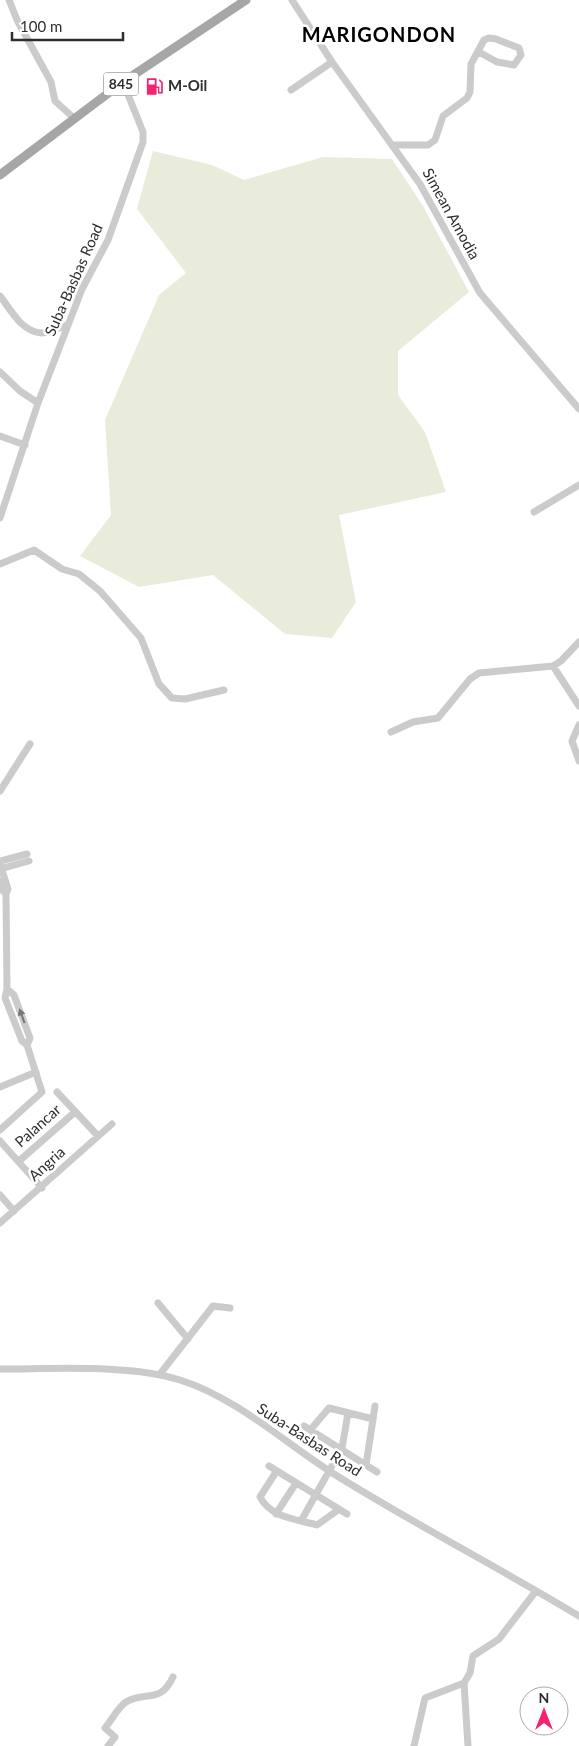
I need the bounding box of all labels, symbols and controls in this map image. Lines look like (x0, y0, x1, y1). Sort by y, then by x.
scale bar (12, 10, 124, 42)
text: 100 m (20, 17, 62, 35)
district label: MARIGONDON (302, 22, 456, 46)
road number: 845 (104, 72, 138, 96)
fuel station icon: M-Oil (144, 76, 164, 96)
place label: M-Oil (168, 76, 207, 94)
street label: Simean Amodia (419, 165, 484, 262)
street label: Suba-Basbas Road (40, 221, 106, 338)
one-way arrow (18, 1008, 26, 1023)
street label: Palancar (11, 1100, 64, 1151)
street label: Angria (24, 1142, 68, 1184)
street label: Suba-Basbas Road (254, 1399, 365, 1480)
north arrow (519, 1686, 569, 1736)
text: N (539, 1689, 549, 1706)

